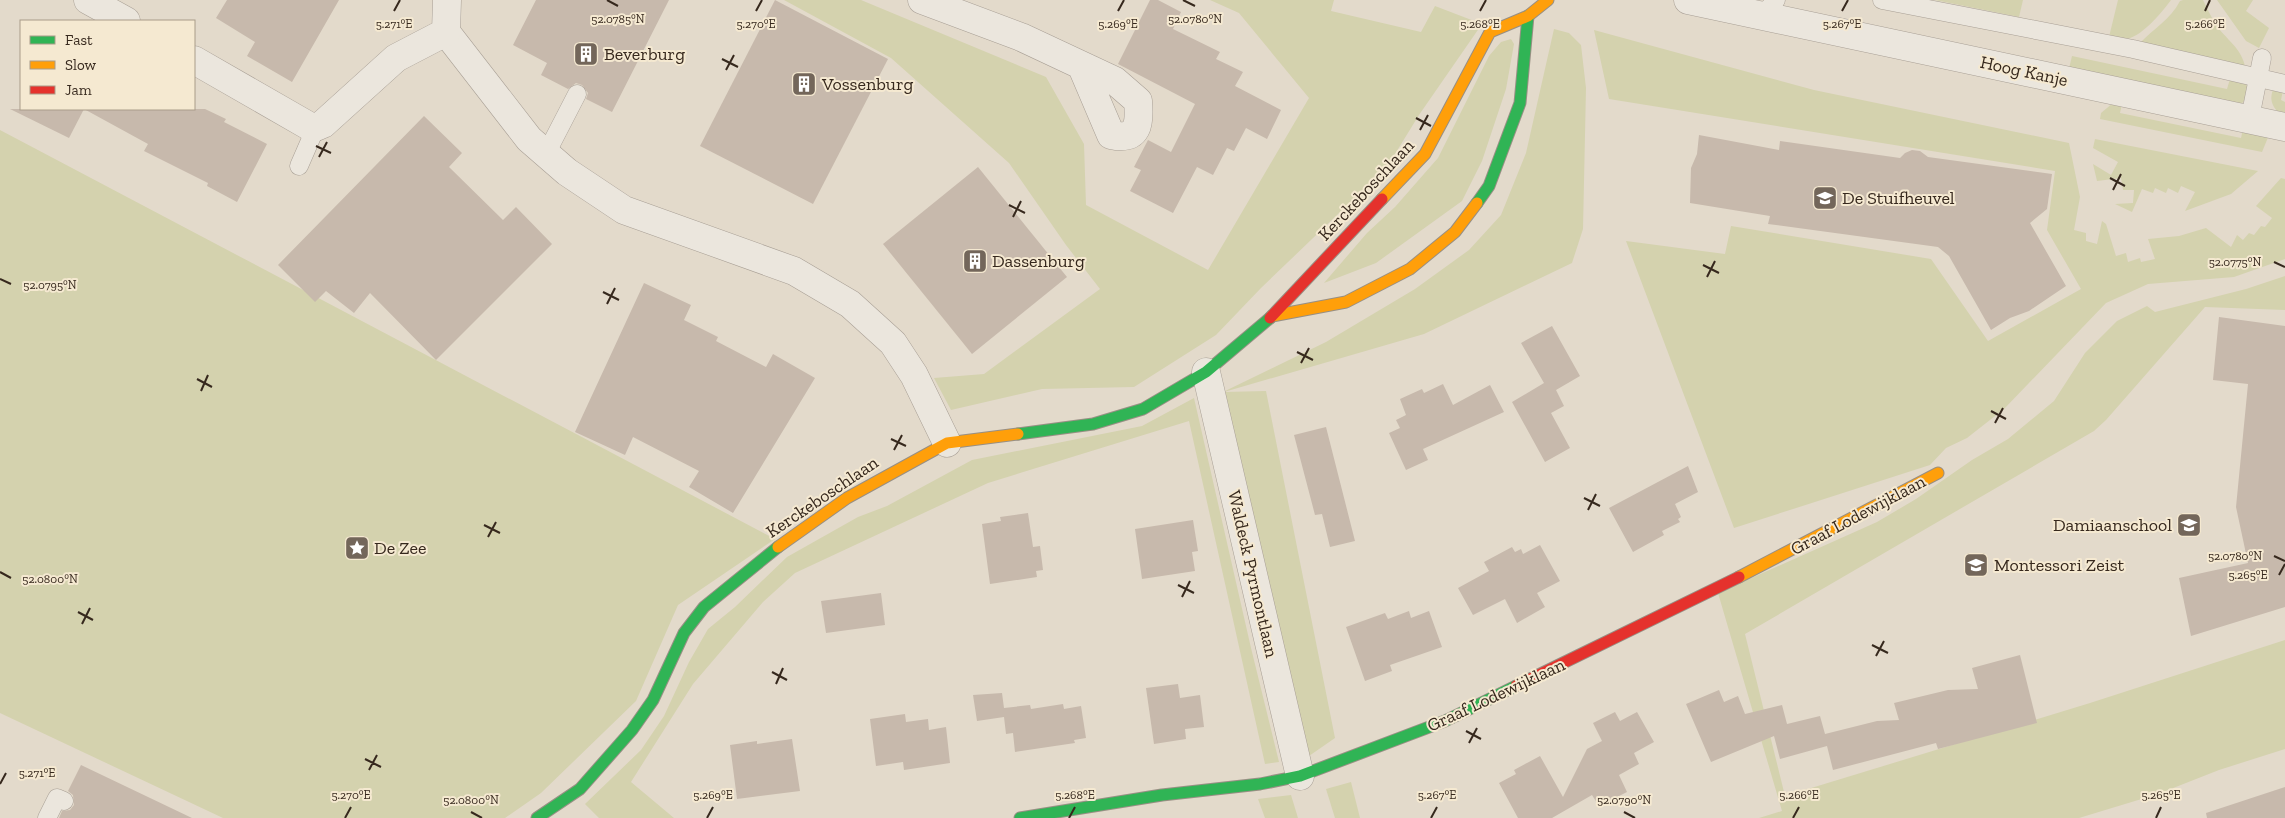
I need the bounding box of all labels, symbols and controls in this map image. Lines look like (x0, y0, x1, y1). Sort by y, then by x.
text: 52.0785°N (591, 12, 645, 26)
text: 52.0780°N (1168, 12, 1222, 26)
text: 5.271°E (376, 17, 412, 31)
text: 5.270°E (736, 17, 776, 31)
text: 5.269°E (1098, 17, 1138, 31)
text: 5.268°E (1460, 17, 1500, 31)
text: 5.267°E (1823, 17, 1861, 31)
text: 5.266°E (2185, 17, 2225, 31)
legend (20, 20, 195, 110)
text: Fast (65, 31, 93, 49)
building icon: Beverburg (573, 41, 599, 67)
place label: Beverburg (604, 43, 685, 65)
street label: Hoog Kanje (1978, 51, 2070, 91)
text: Slow (65, 56, 97, 74)
building icon: Vossenburg (791, 71, 817, 97)
place label: Vossenburg (821, 73, 914, 95)
text: Jam (65, 81, 92, 99)
street label: Kerckeboschlaan (1313, 134, 1419, 245)
school or university icon: De Stuifheuvel (1812, 185, 1838, 211)
place label: De Stuifheuvel (1842, 187, 1955, 209)
building icon: Dassenburg (962, 248, 988, 274)
place label: Dassenburg (992, 250, 1085, 272)
text: 52.0775°N (2209, 255, 2261, 269)
text: 52.0795°N (23, 278, 77, 292)
street label: Kerckeboschlaan (762, 451, 883, 543)
street label: Graaf Lodewijklaan (1787, 470, 1930, 560)
street label: Waldeck Pyrmontlaan (1223, 488, 1283, 660)
school or university icon: Damiaanschool (2176, 512, 2202, 538)
place label: Damiaanschool (2053, 514, 2172, 536)
place icon: De Zee (344, 535, 370, 561)
place label: De Zee (374, 537, 427, 559)
text: 52.0780°N (2208, 549, 2262, 563)
school or university icon: Montessori Zeist (1963, 552, 1989, 578)
place label: Montessori Zeist (1994, 554, 2125, 576)
text: 5.265°E (2228, 568, 2268, 582)
text: 52.0800°N (22, 572, 78, 586)
street label: Graaf Lodewijklaan (1424, 653, 1569, 737)
text: 5.271°E (19, 766, 55, 780)
text: 5.270°E (331, 788, 371, 802)
text: 5.269°E (693, 788, 733, 802)
text: 5.268°E (1055, 788, 1095, 802)
text: 5.267°E (1418, 788, 1456, 802)
text: 5.266°E (1779, 788, 1819, 802)
text: 5.265°E (2141, 788, 2181, 802)
text: 52.0800°N (443, 793, 499, 807)
text: 52.0790°N (1597, 793, 1651, 807)

